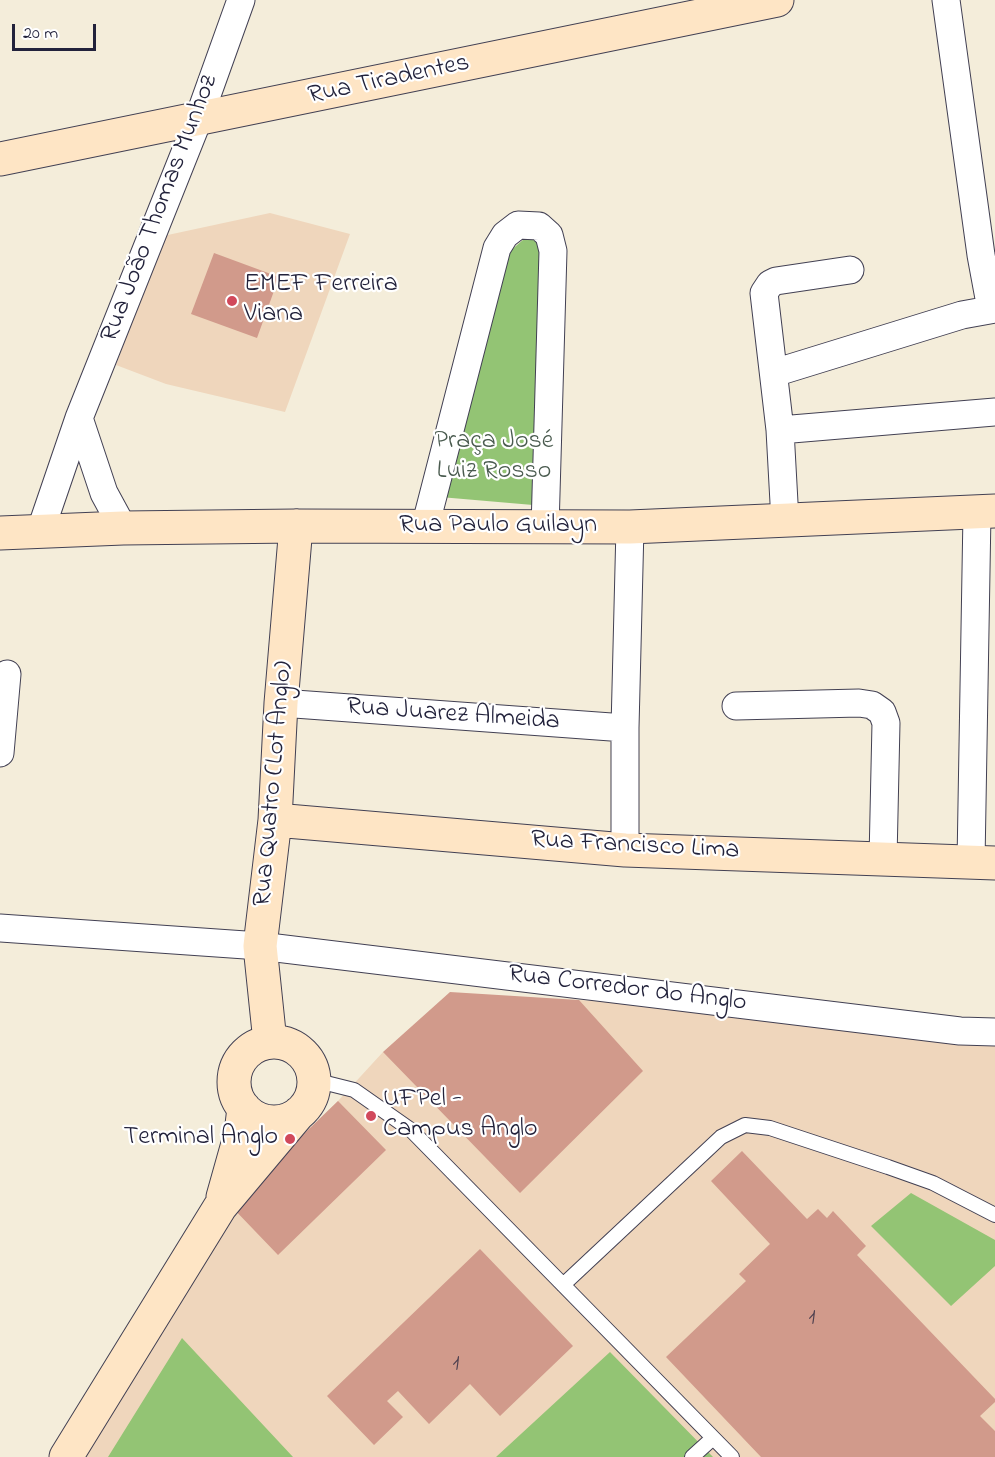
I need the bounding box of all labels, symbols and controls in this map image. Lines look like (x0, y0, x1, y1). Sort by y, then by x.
scale bar (15, 12, 99, 50)
text: 20 m (23, 21, 58, 47)
street label: Rua Tiradentes (306, 49, 472, 113)
street label: Rua João Thomas Munhoz (96, 71, 226, 347)
place label: EMEF Ferreira Viana (244, 270, 398, 332)
marker: EMEF Ferreira Viana (225, 294, 239, 308)
park label: Praça José Luiz Rosso (435, 427, 553, 488)
street label: Rua Paulo Guilayn (399, 511, 597, 543)
street label: Rua Quatro (Lot Anglo) (249, 660, 301, 908)
street label: Rua Juarez Almeida (345, 693, 561, 739)
street label: Rua Francisco Lima (530, 826, 740, 868)
street label: Rua Corredor do Anglo (506, 960, 748, 1020)
place label: UFPel - Campus Anglo (383, 1085, 538, 1146)
marker: UFPel - Campus Anglo (364, 1109, 378, 1123)
place label: Terminal Anglo (123, 1123, 278, 1155)
marker: Terminal Anglo (283, 1132, 297, 1146)
house number: 1 (809, 1306, 815, 1332)
house number: 1 (453, 1352, 459, 1378)

